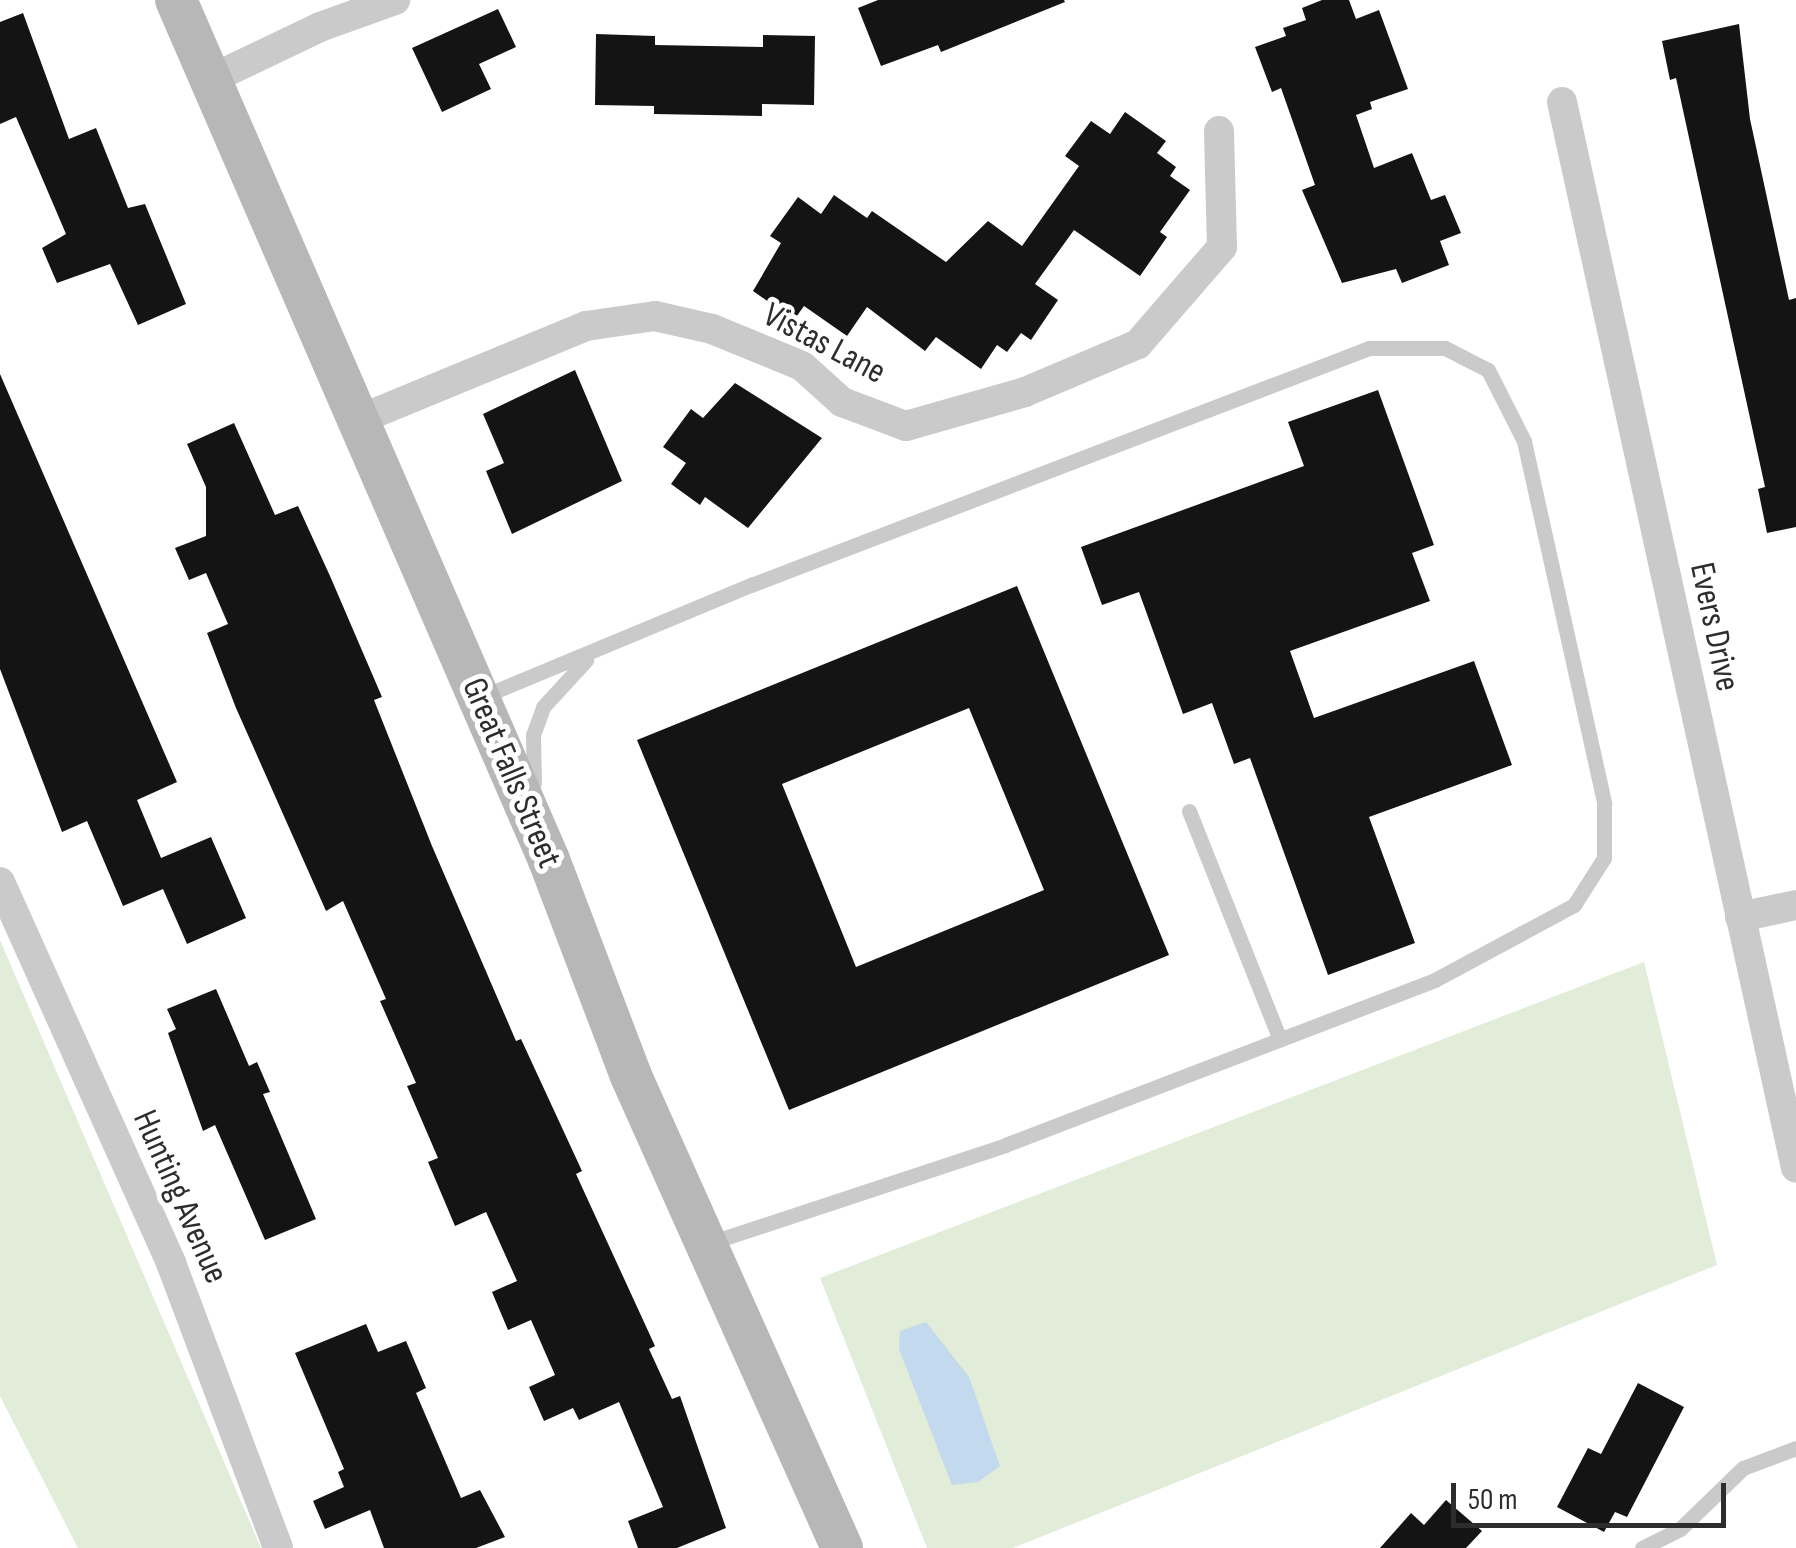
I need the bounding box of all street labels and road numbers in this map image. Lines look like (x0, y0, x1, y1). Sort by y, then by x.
street label: Vistas Lane (756, 294, 892, 394)
street label: Evers Drive (1680, 559, 1748, 695)
street label: Great Falls Street (452, 672, 570, 874)
street label: Hunting Avenue (123, 1104, 237, 1290)

